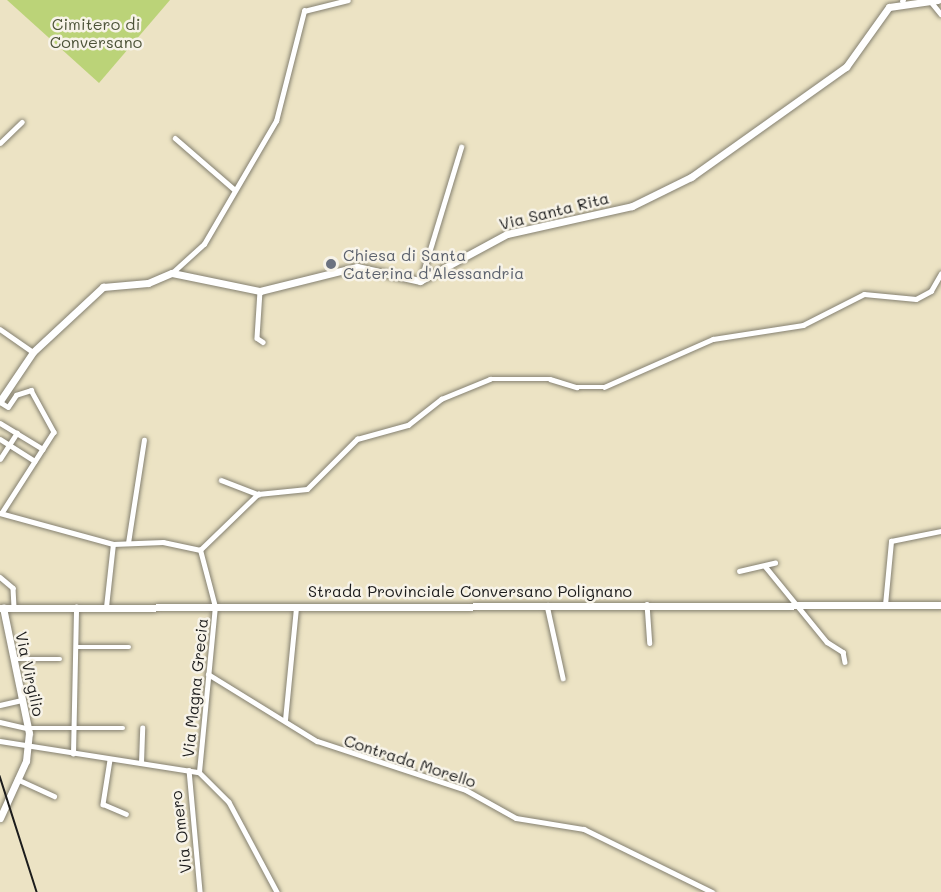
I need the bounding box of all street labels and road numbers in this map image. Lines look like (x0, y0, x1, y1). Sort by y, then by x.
street label: Via Santa Rita (497, 188, 611, 234)
street label: Strada Provinciale Conversano Polignano (308, 581, 632, 601)
street label: Via Magna Grecia (178, 617, 212, 759)
street label: Via Virgilio (12, 630, 48, 718)
street label: Contrada Morello (342, 731, 478, 791)
street label: Via Omero (166, 790, 196, 874)

